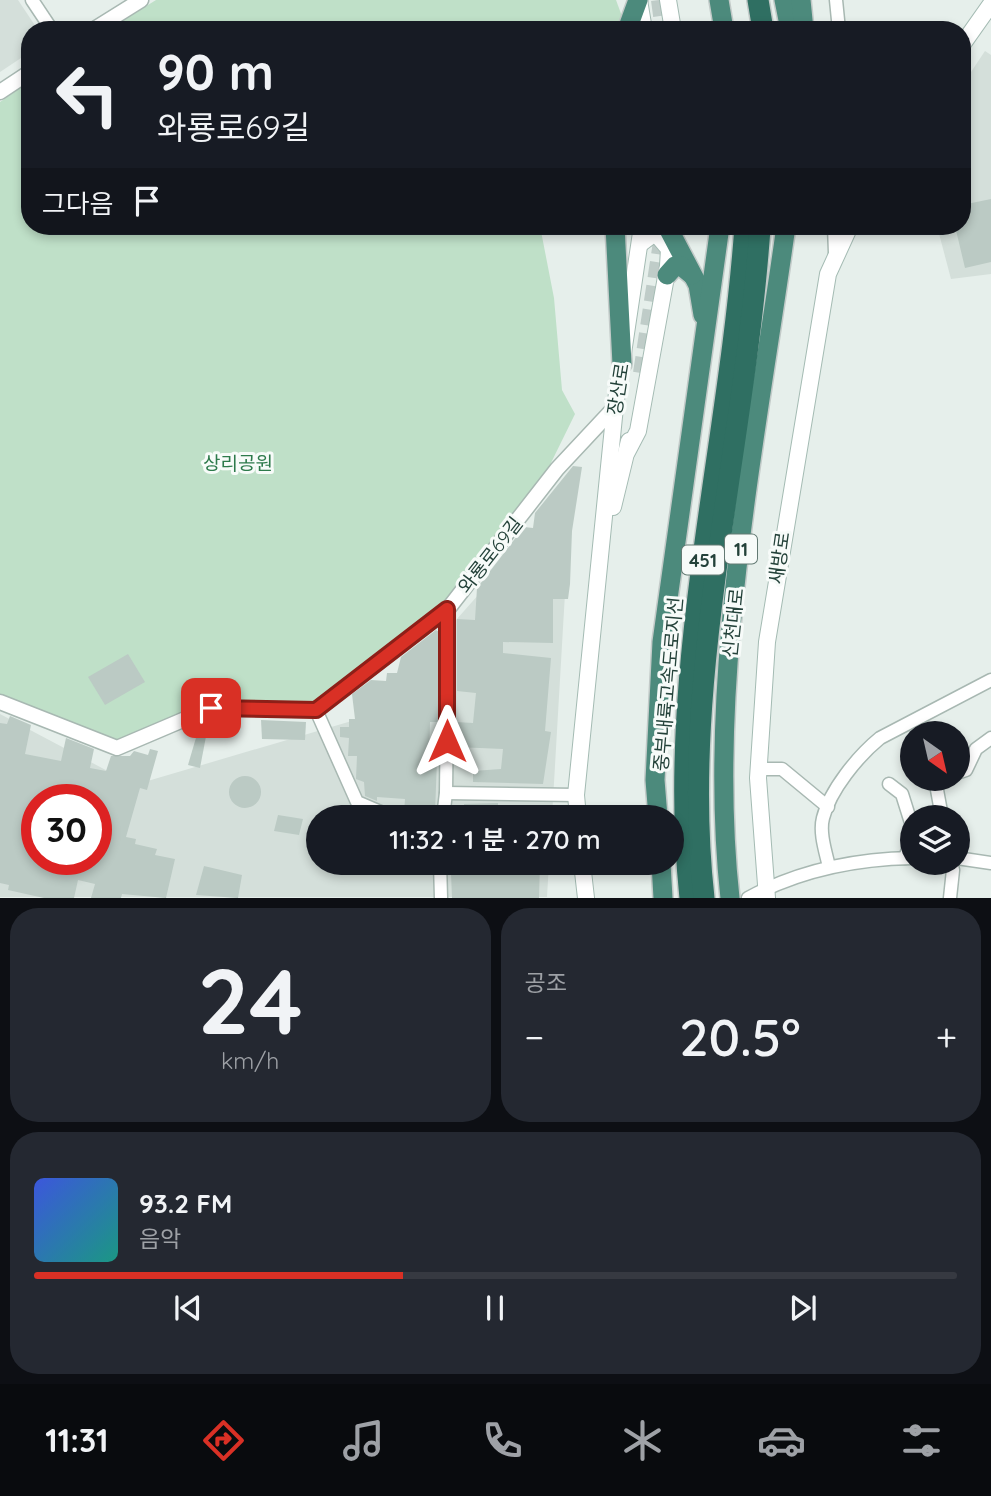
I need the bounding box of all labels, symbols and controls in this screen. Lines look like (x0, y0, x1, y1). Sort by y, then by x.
text: 90 m (157, 41, 274, 102)
icon: left (42, 49, 133, 140)
text: 와룡로69길 (157, 107, 310, 147)
icon: arrive (128, 182, 166, 220)
text: 그다음 (42, 187, 114, 220)
street label: 장산로 (602, 361, 634, 417)
park label: 상리공원 (203, 451, 273, 475)
street label: 와룡로69길 (453, 512, 527, 598)
street label: 새방로 (763, 530, 795, 586)
road number: 11 (725, 534, 757, 564)
road number: 451 (682, 546, 724, 574)
street label: 신천대로 (717, 587, 749, 659)
street label: 중부내륙고속도로지선 (648, 596, 688, 772)
pin (181, 678, 241, 738)
icon: arrive (192, 689, 230, 727)
position arrow (410, 704, 484, 778)
north arrow (900, 721, 970, 791)
map controls (900, 721, 970, 875)
speed limit sign: 30 (21, 784, 112, 875)
button: layers (900, 805, 970, 875)
text: 11:32 · 1 분 · 270 m (389, 823, 601, 856)
text: 24 (198, 943, 303, 1057)
text: 공조 (525, 968, 567, 997)
text: 20.5° (679, 1004, 801, 1069)
text: − (525, 1013, 544, 1061)
text: + (936, 1013, 957, 1061)
text: km/h (221, 1046, 279, 1075)
text: 93.2 FM (139, 1187, 232, 1220)
text: 음악 (139, 1224, 181, 1253)
icon: previous (169, 1289, 207, 1327)
icon: pause (476, 1289, 514, 1327)
icon: next (784, 1289, 822, 1327)
icon: directions (199, 1416, 248, 1465)
icon: music (339, 1416, 388, 1465)
icon: phone (478, 1416, 527, 1465)
icon: climate (618, 1416, 667, 1465)
icon: car (757, 1416, 806, 1465)
icon: filters (897, 1416, 946, 1465)
text: 11:31 (45, 1420, 109, 1460)

